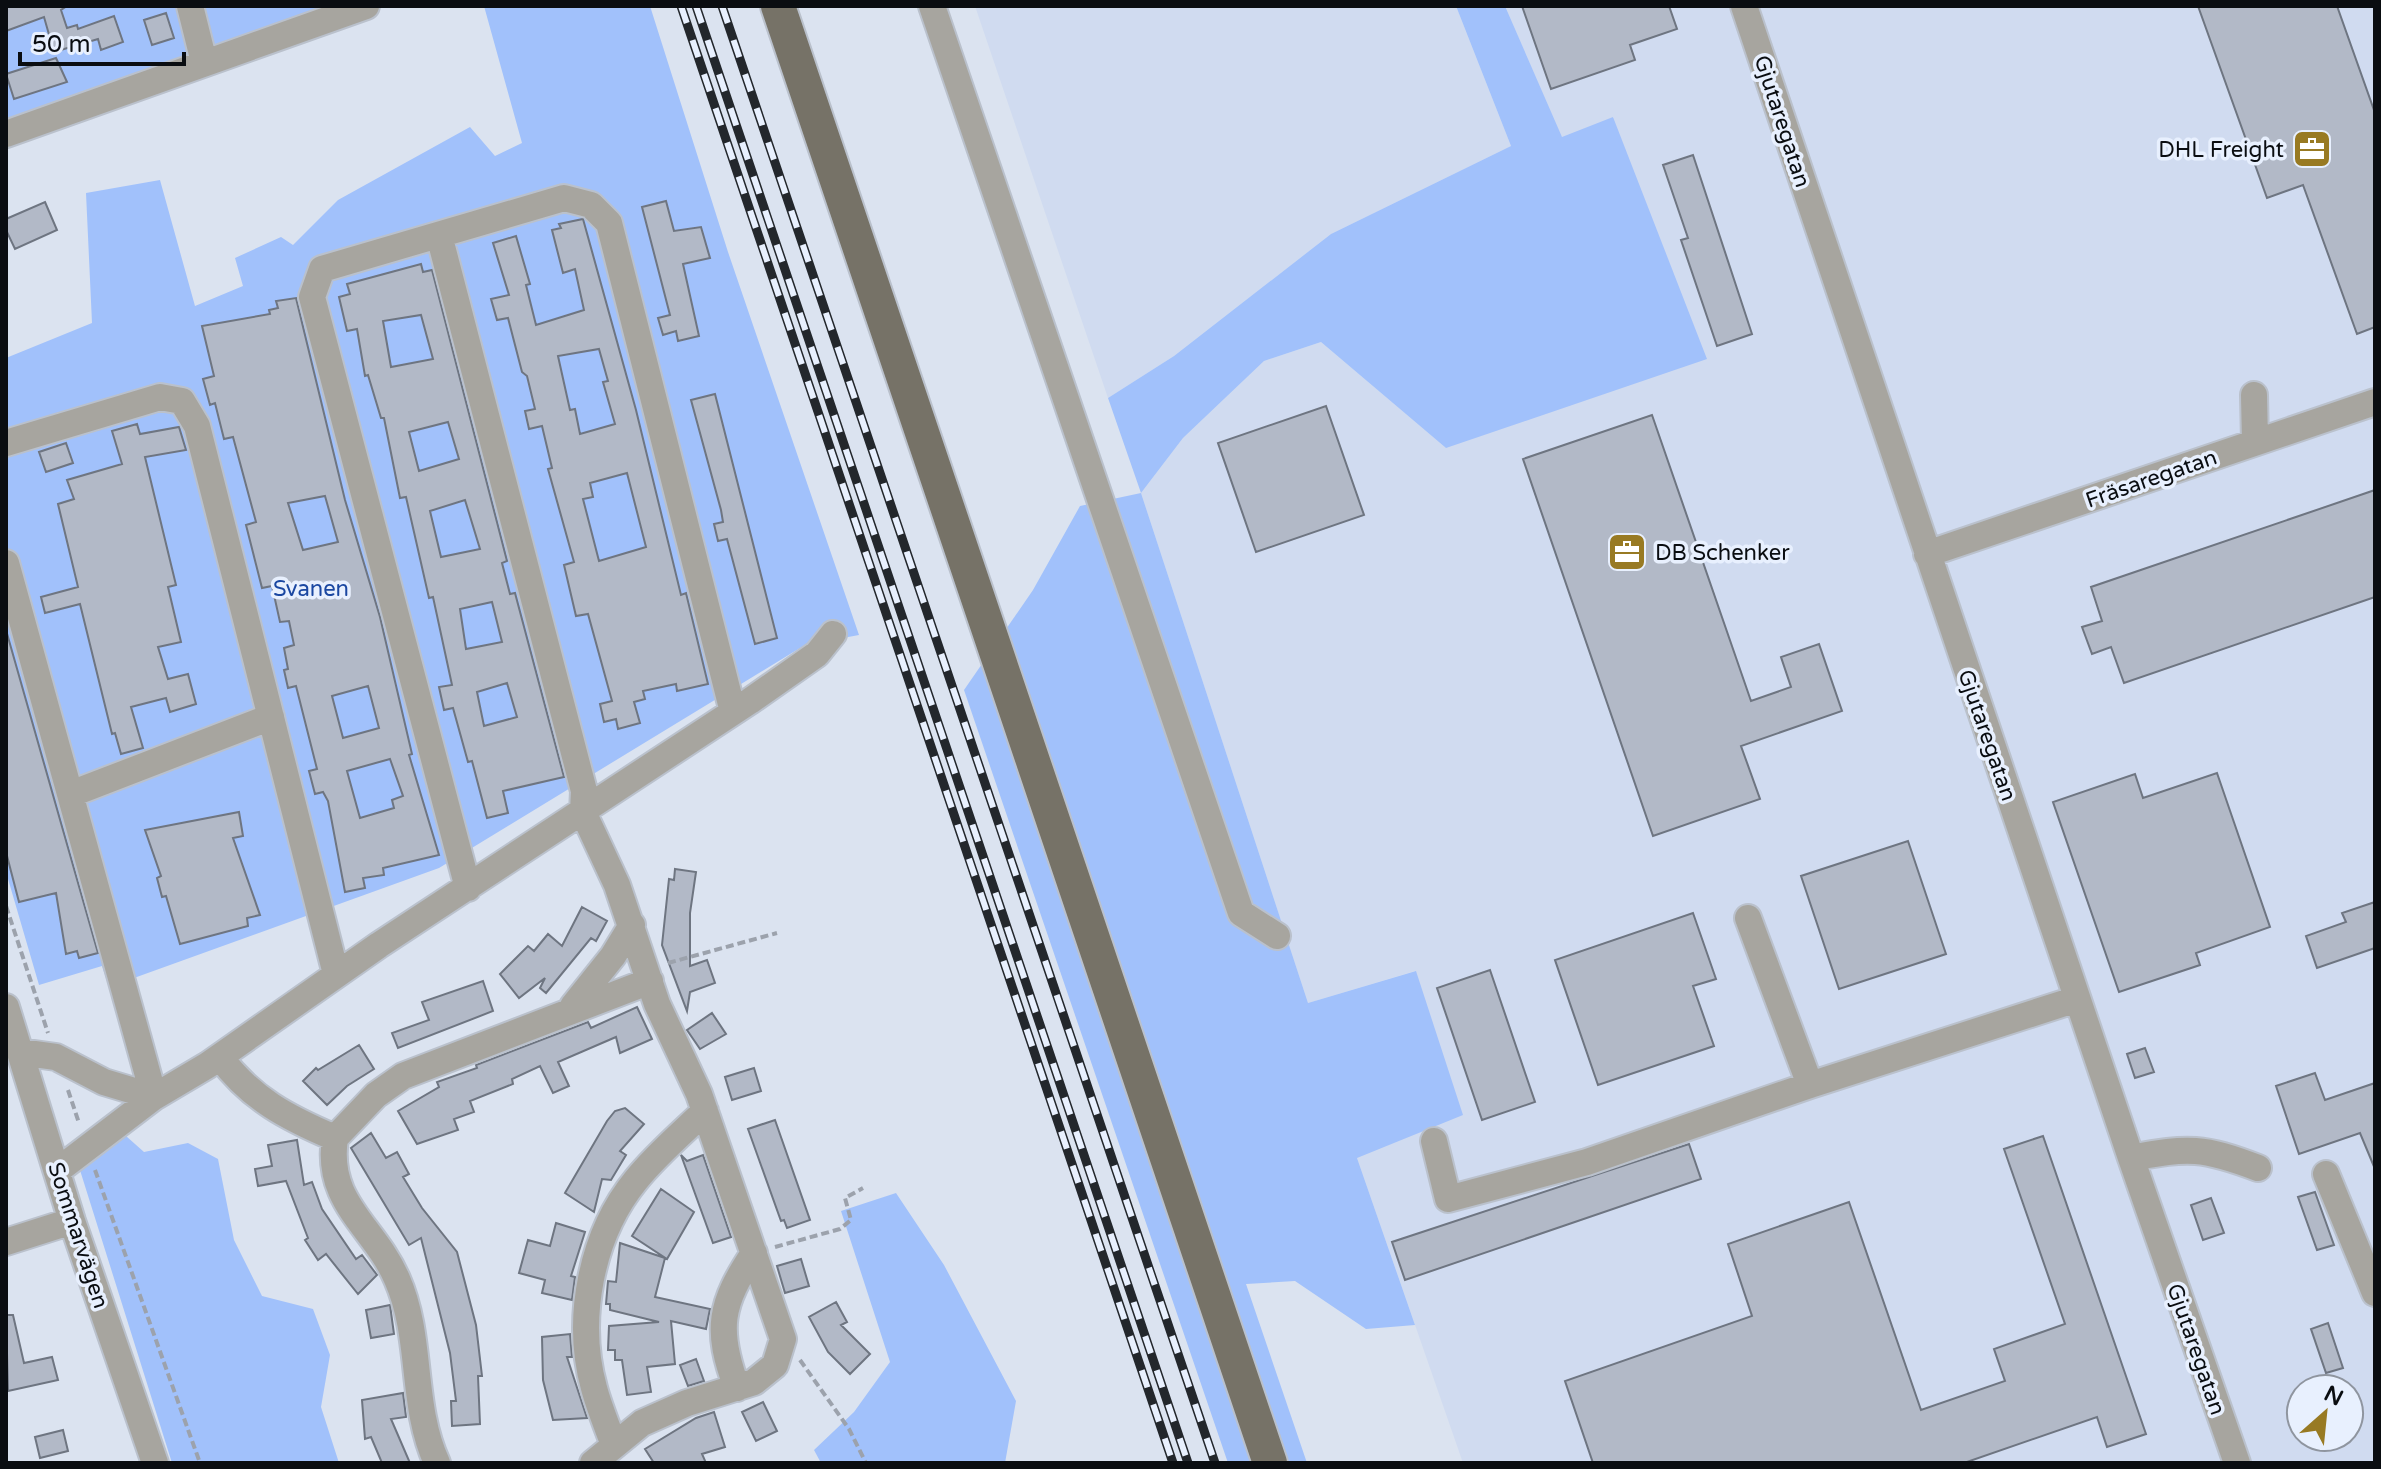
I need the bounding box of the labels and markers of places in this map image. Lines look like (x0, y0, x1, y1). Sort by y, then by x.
office icon: DHL Freight (2291, 128, 2333, 170)
place label: DHL Freight (2158, 137, 2284, 163)
office icon: DB Schenker (1606, 531, 1648, 573)
place label: DB Schenker (1655, 540, 1790, 566)

